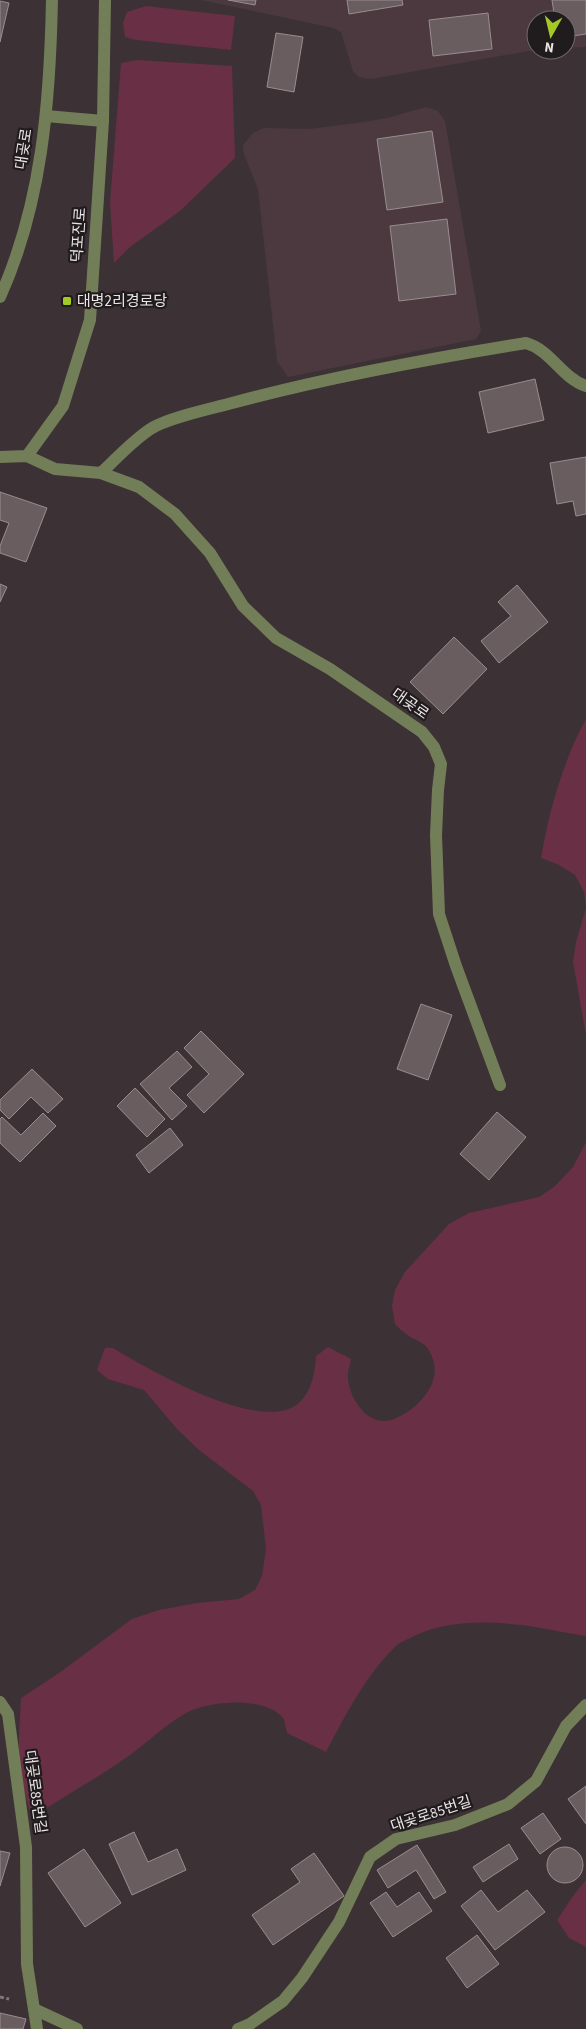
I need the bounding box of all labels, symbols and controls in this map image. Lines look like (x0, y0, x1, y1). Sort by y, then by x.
north arrow (526, 10, 576, 60)
text: N (543, 36, 555, 57)
street label: 대곶로 (10, 127, 38, 171)
street label: 덕포진로 (67, 207, 91, 263)
place label: 대명2리경로당 (77, 291, 167, 312)
marker: 대명2리경로당 (61, 295, 73, 307)
street label: 대곶로 (387, 684, 433, 724)
street label: 대곶로85번길 (19, 1749, 51, 1835)
street label: 대곶로85번길 (388, 1791, 474, 1837)

